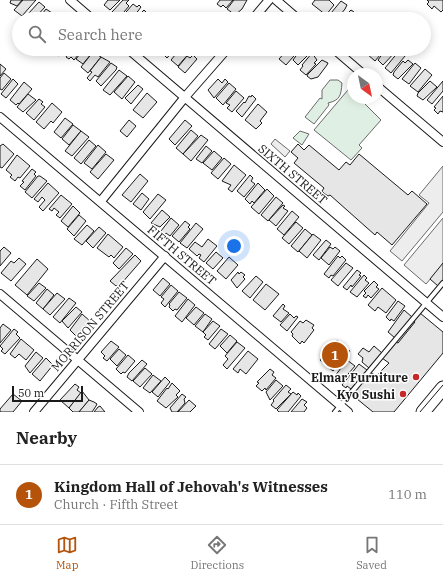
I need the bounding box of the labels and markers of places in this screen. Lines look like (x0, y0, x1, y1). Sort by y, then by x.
pin: 1 (322, 340, 348, 370)
place label: Elmar Furniture (311, 370, 408, 385)
marker: Elmar Furniture (411, 372, 421, 382)
place label: Kyo Sushi (337, 387, 395, 402)
marker: Kyo Sushi (398, 389, 408, 399)

